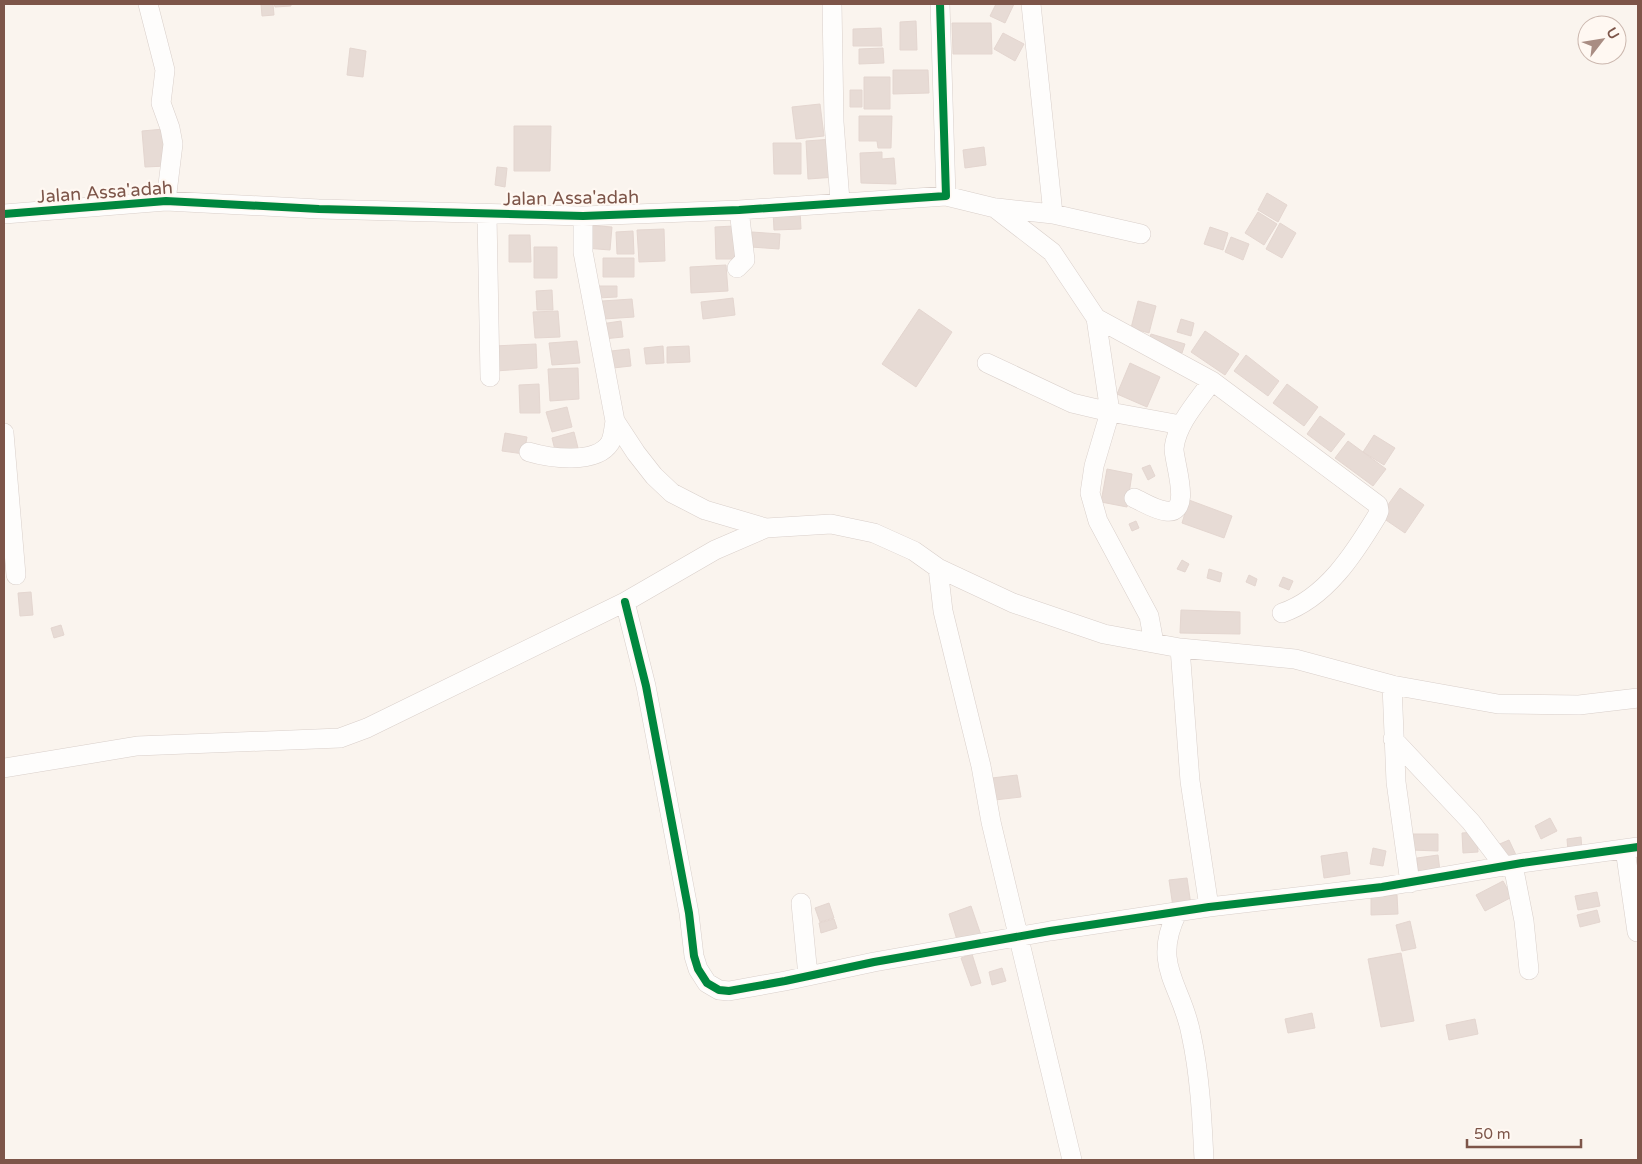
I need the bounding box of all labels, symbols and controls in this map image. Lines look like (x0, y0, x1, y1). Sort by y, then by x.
north arrow (1577, 15, 1627, 65)
text: U (1603, 25, 1623, 42)
street label: Jalan Assa'adah (36, 176, 174, 208)
street label: Jalan Assa'adah (503, 186, 639, 210)
scale bar (1467, 1116, 1581, 1148)
text: 50 m (1474, 1125, 1511, 1143)

